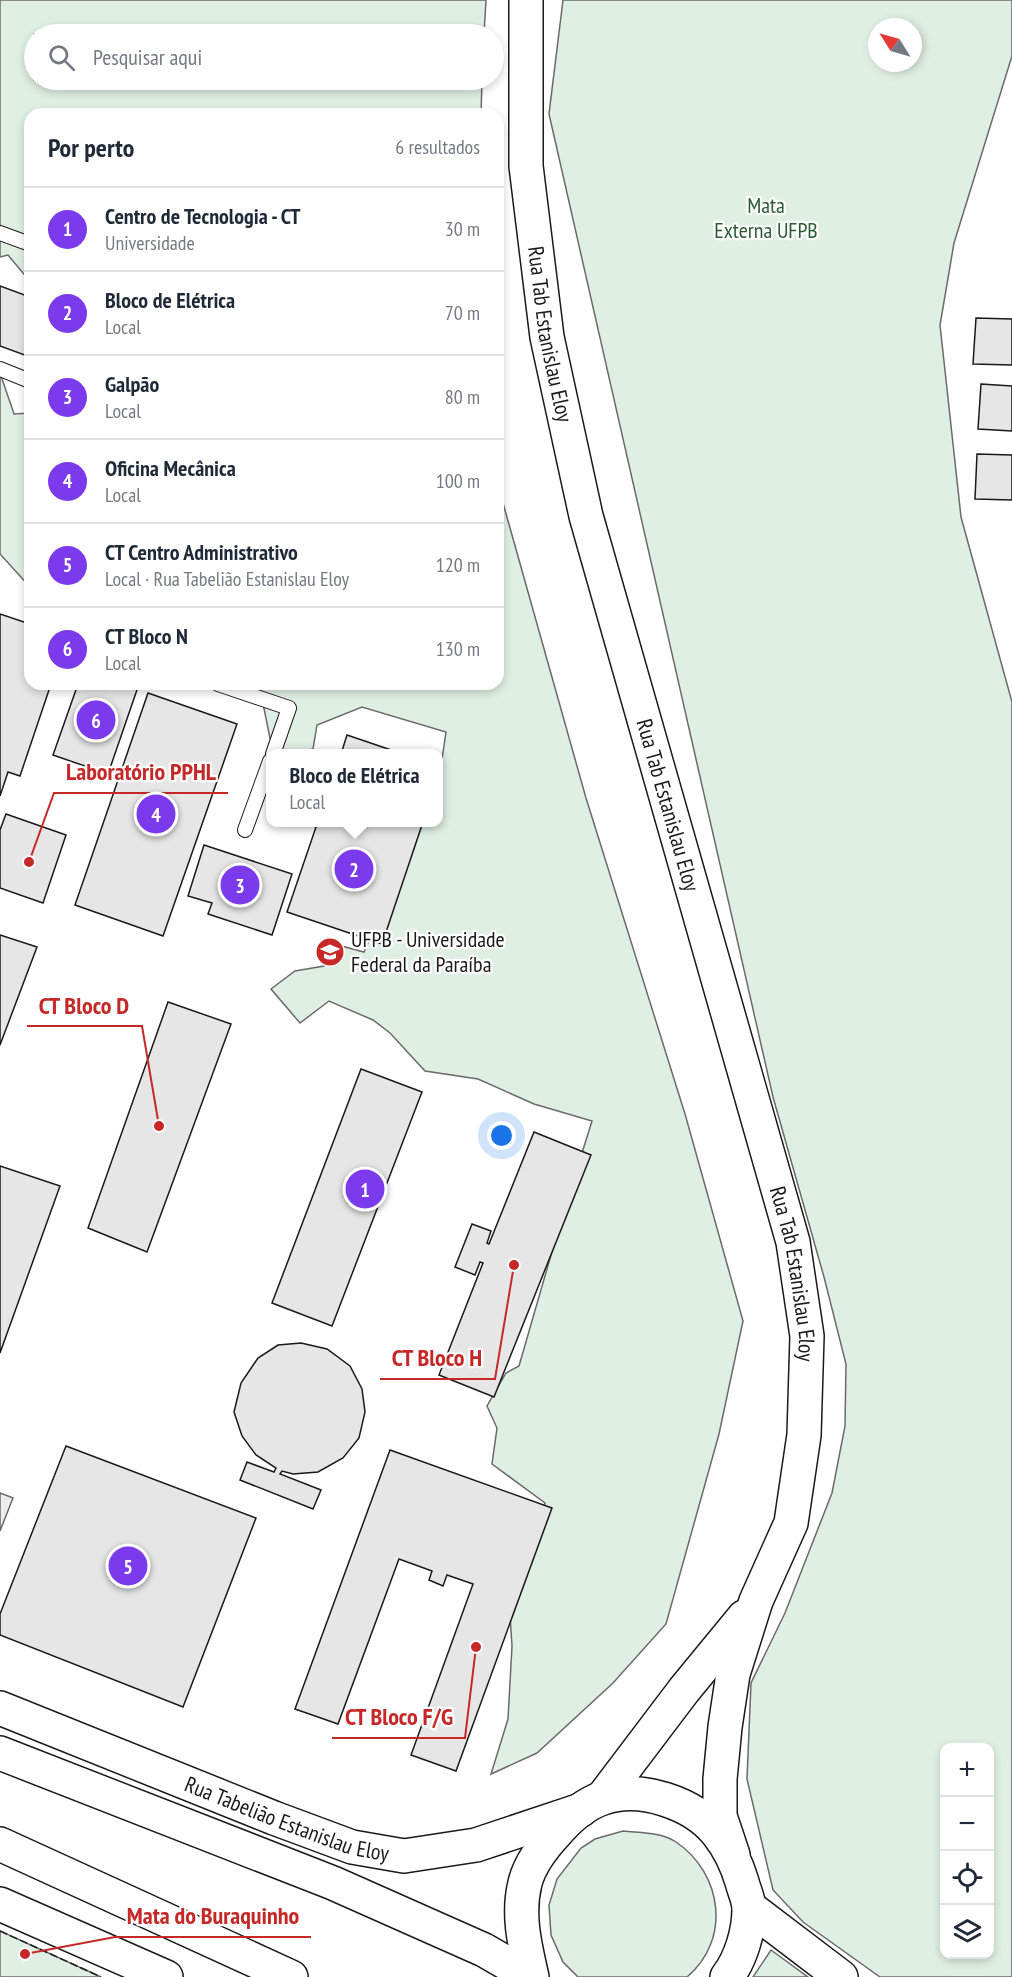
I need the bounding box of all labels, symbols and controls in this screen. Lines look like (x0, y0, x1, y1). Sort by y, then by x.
north arrow (868, 18, 922, 72)
search box (24, 24, 504, 90)
icon: search (45, 41, 78, 74)
text: Pesquisar aqui (93, 43, 202, 71)
text: Por perto (48, 131, 134, 164)
text: 6 resultados (395, 134, 480, 160)
park label: Mata Externa UFPB (714, 191, 818, 244)
text: Centro de Tecnologia - CT (105, 202, 300, 230)
text: 1 (63, 216, 72, 242)
text: 30 m (445, 216, 480, 242)
text: Universidade (105, 230, 195, 256)
street label: Rua Tab Estanislau Eloy (522, 245, 579, 425)
text: Bloco de Elétrica (105, 286, 235, 314)
text: 2 (63, 300, 72, 326)
text: 70 m (445, 300, 480, 326)
text: Local (105, 314, 141, 340)
text: Galpão (105, 370, 159, 398)
text: 3 (63, 384, 72, 410)
text: 80 m (445, 384, 480, 410)
text: Local (105, 398, 141, 424)
text: Oficina Mecânica (105, 454, 236, 482)
text: 4 (63, 468, 72, 494)
text: 100 m (436, 468, 480, 494)
text: Local (105, 482, 141, 508)
text: CT Centro Administrativo (105, 538, 298, 566)
text: 5 (63, 552, 72, 578)
text: 120 m (436, 552, 480, 578)
text: Local · Rua Tabelião Estanislau Eloy (105, 566, 349, 592)
text: CT Bloco N (105, 622, 188, 650)
text: 6 (63, 636, 72, 662)
text: 130 m (436, 636, 480, 662)
text: Local (105, 650, 141, 676)
pin: 6 (76, 698, 116, 742)
street label: Rua Tab Estanislau Eloy (631, 716, 706, 895)
popup (266, 749, 443, 827)
callout: Laboratório PPHL (54, 751, 228, 793)
text: Laboratório PPHL (66, 756, 217, 787)
text: Bloco de Elétrica (289, 761, 420, 789)
text: Local (289, 789, 325, 815)
pin: 4 (136, 792, 176, 836)
pin: 2 (334, 846, 374, 892)
pin: 3 (220, 862, 260, 908)
place label: UFPB - Universidade Federal da Paraíba (351, 925, 505, 978)
school or university icon: UFPB - Universidade Federal da Paraíba (314, 936, 346, 968)
callout: CT Bloco D (27, 984, 142, 1026)
text: CT Bloco D (39, 990, 129, 1021)
your location (487, 1121, 516, 1150)
pin: 1 (346, 1166, 385, 1212)
street label: Rua Tab Estanislau Eloy (764, 1183, 821, 1363)
callout: CT Bloco H (380, 1337, 495, 1379)
text: CT Bloco H (392, 1342, 482, 1373)
pin: 5 (108, 1544, 148, 1588)
callout: CT Bloco F/G (332, 1696, 465, 1738)
text: CT Bloco F/G (345, 1701, 453, 1732)
map controls (940, 1743, 994, 1959)
button: + (940, 1743, 994, 1797)
street label: Rua Tabelião Estanislau Eloy (181, 1770, 392, 1867)
button: − (940, 1797, 994, 1851)
button: locate (940, 1851, 994, 1905)
callout: Mata do Buraquinho (115, 1895, 311, 1937)
text: Mata do Buraquinho (127, 1900, 299, 1931)
button: layers (940, 1905, 994, 1959)

